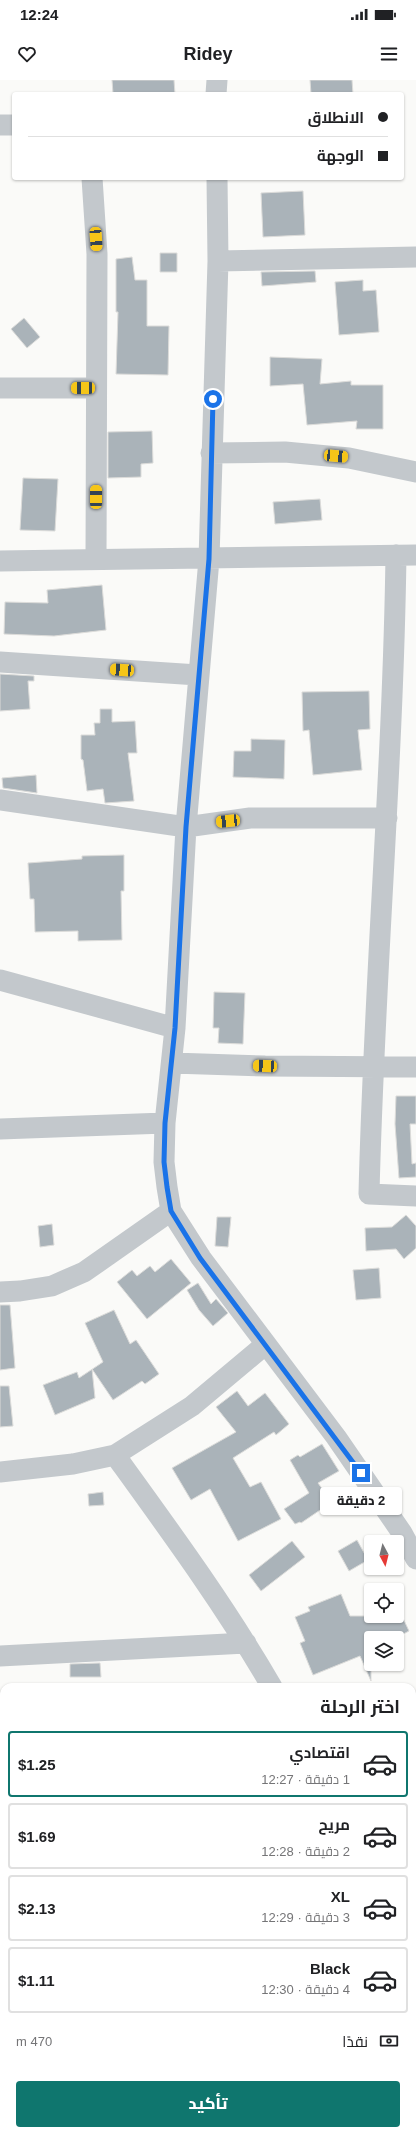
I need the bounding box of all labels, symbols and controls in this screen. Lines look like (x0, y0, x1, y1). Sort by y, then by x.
text: 12:24 (20, 6, 58, 23)
icon: heart (16, 43, 38, 65)
icon: menu (378, 43, 400, 65)
text: Ridey (183, 44, 233, 64)
text: الانطلاق (308, 109, 364, 126)
text: الوجهة (317, 147, 364, 164)
car (89, 227, 103, 251)
car (71, 382, 95, 394)
route start (204, 390, 222, 408)
car (324, 449, 348, 463)
car (90, 485, 102, 509)
car (110, 663, 134, 677)
car (215, 814, 241, 828)
car (253, 1059, 277, 1073)
route end (352, 1464, 370, 1482)
callout: 2 دقيقة (320, 1487, 402, 1515)
text: 2 دقيقة (337, 1493, 385, 1508)
north arrow (364, 1535, 404, 1575)
map controls (364, 1535, 404, 1671)
button: locate (364, 1583, 404, 1623)
button: layers (364, 1631, 404, 1671)
text: اختر الرحلة (320, 1697, 400, 1717)
text: اقتصادي (290, 1744, 350, 1761)
icon: car (362, 1746, 398, 1782)
text: $1.25 (18, 1756, 56, 1773)
text: 1 دقيقة · 12:27 (261, 1772, 350, 1787)
text: مريح (318, 1816, 350, 1833)
icon: car (362, 1818, 398, 1854)
text: $1.69 (18, 1828, 56, 1845)
text: 2 دقيقة · 12:28 (261, 1844, 350, 1859)
text: XL (331, 1888, 350, 1905)
icon: car (362, 1890, 398, 1926)
text: $2.13 (18, 1900, 56, 1917)
text: 3 دقيقة · 12:29 (261, 1910, 350, 1925)
text: Black (310, 1960, 350, 1977)
icon: car (362, 1962, 398, 1998)
text: $1.11 (18, 1972, 55, 1989)
text: 4 دقيقة · 12:30 (261, 1982, 350, 1997)
icon: cash (378, 2030, 400, 2052)
text: نقدًا (342, 2033, 368, 2050)
text: 470 m (16, 2034, 52, 2049)
button: تأكيد (16, 2081, 400, 2127)

